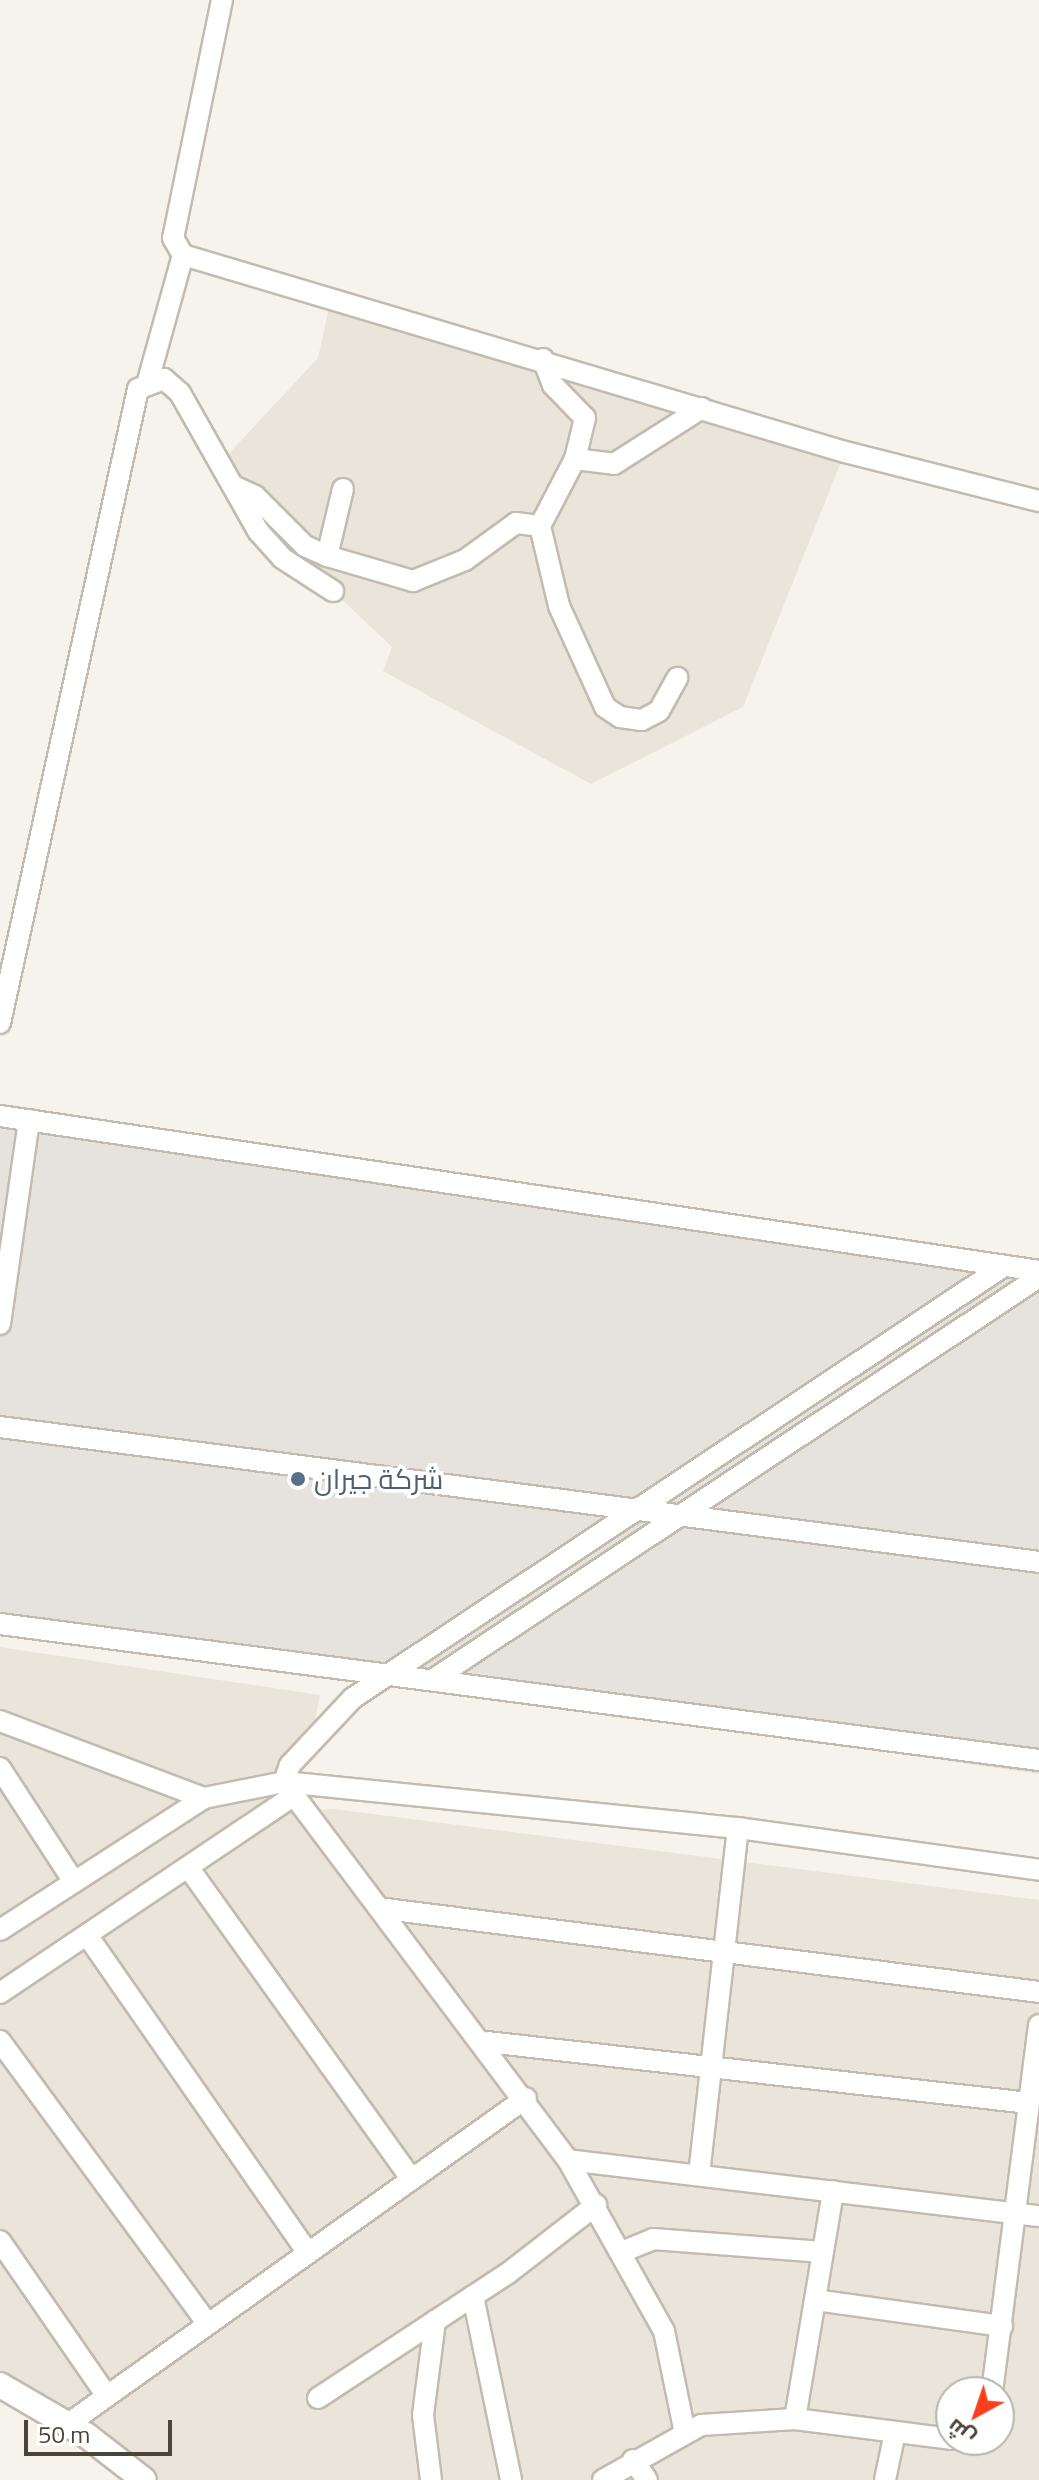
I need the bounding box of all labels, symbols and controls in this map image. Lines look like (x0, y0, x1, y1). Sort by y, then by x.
place label: شركة جيران (314, 1462, 443, 1496)
marker: شركة جيران (289, 1470, 307, 1488)
north arrow (935, 2376, 1015, 2456)
scale bar (28, 2404, 176, 2454)
text: ش (939, 2411, 983, 2455)
text: 50 m (38, 2416, 90, 2452)

